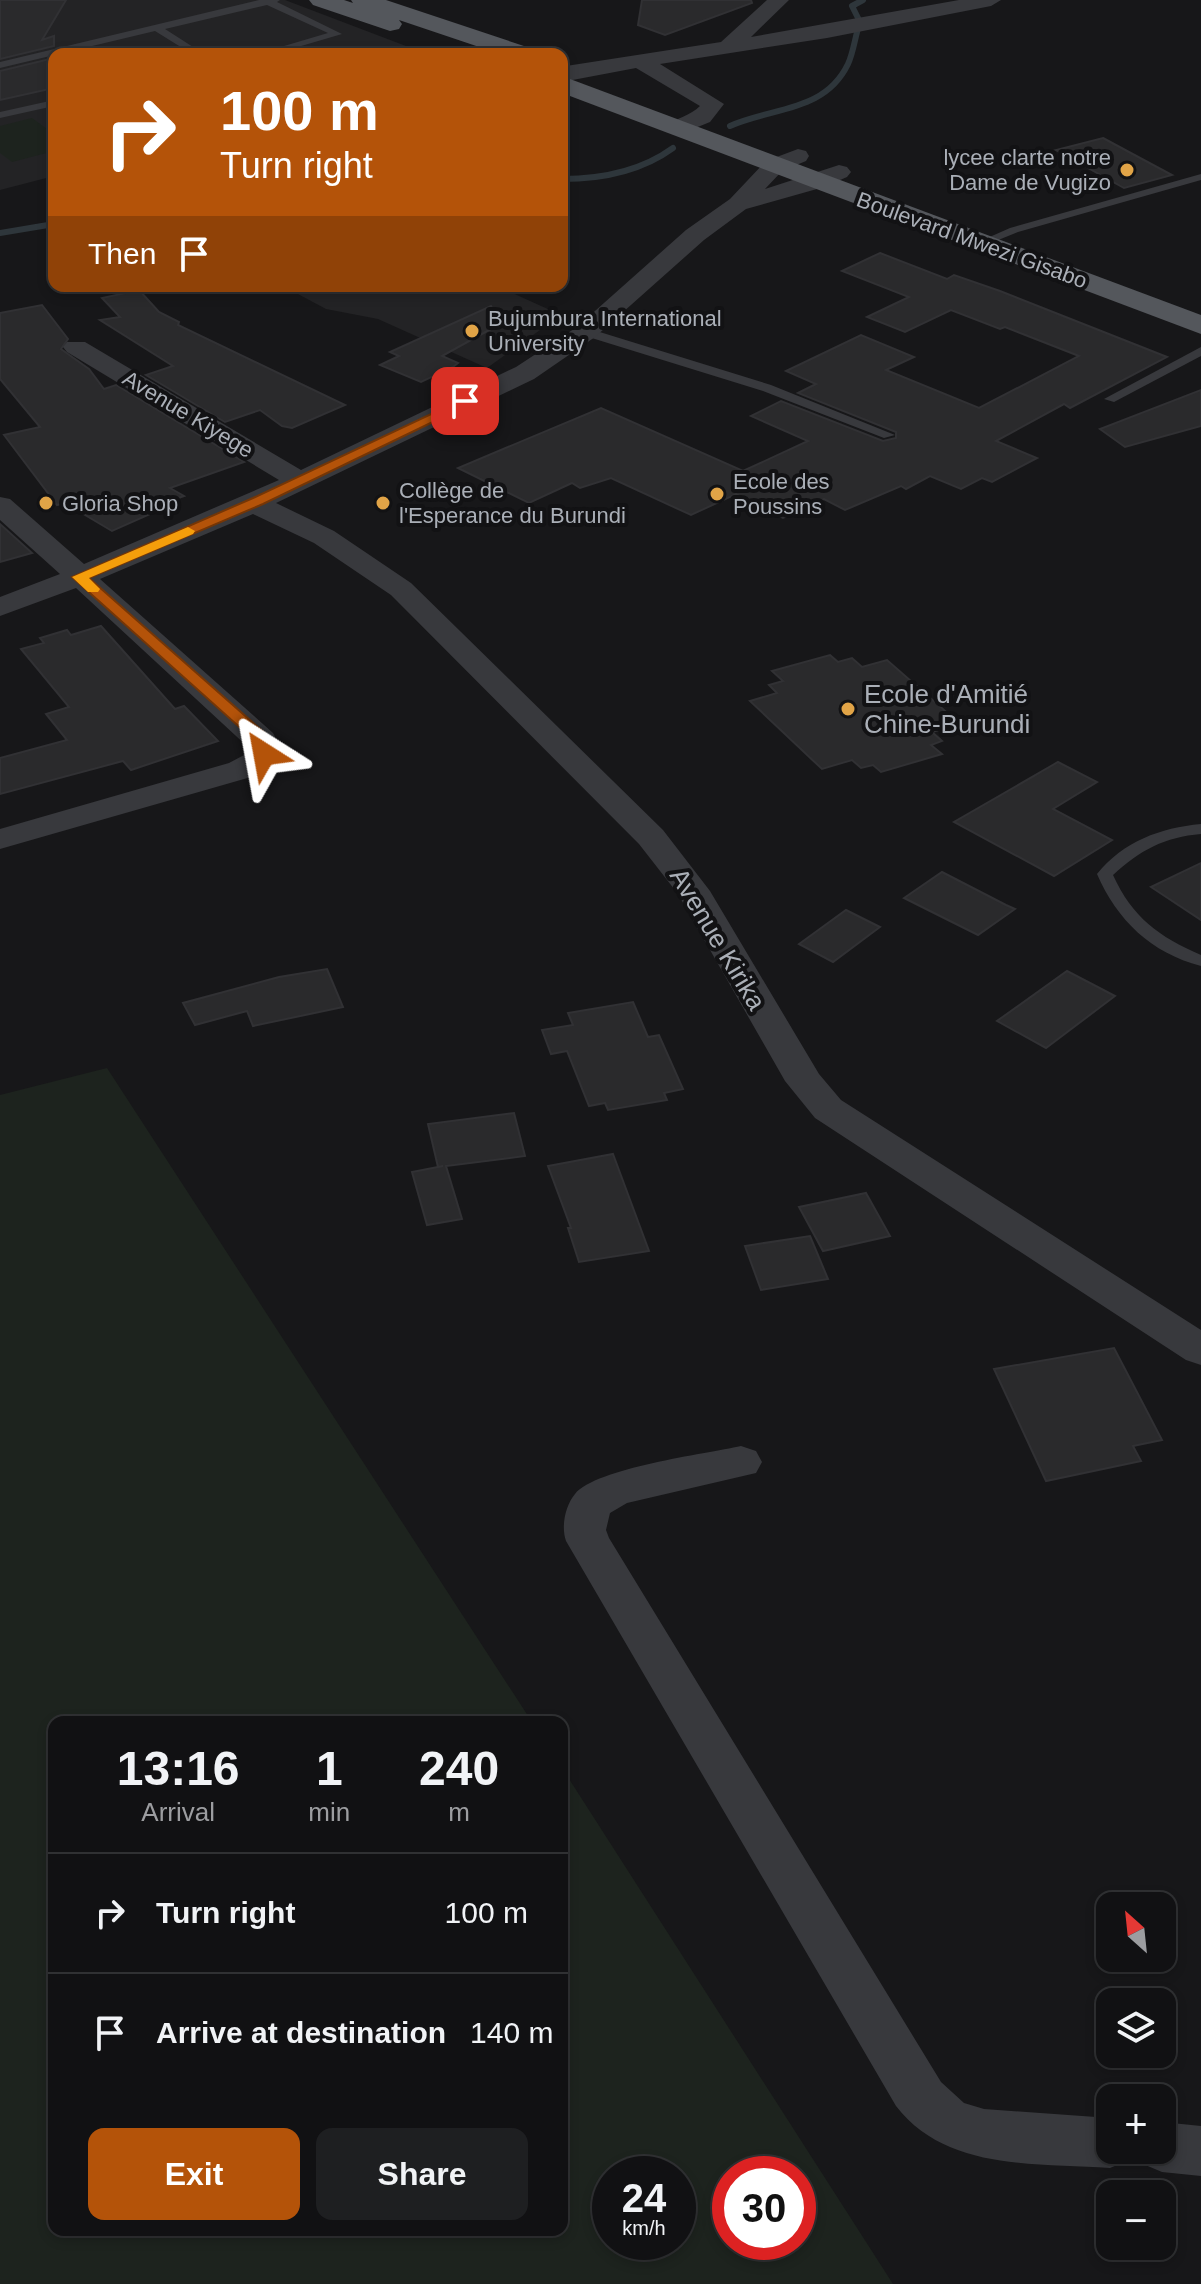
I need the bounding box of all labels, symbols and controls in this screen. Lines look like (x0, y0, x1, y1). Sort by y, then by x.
text: 100 m (220, 79, 379, 142)
icon: right (88, 80, 192, 184)
text: Turn right (220, 145, 373, 186)
place label: lycee clarte notre Dame de Vugizo (943, 145, 1111, 195)
marker: lycee clarte notre Dame de Vugizo (1118, 161, 1136, 179)
street label: Boulevard Mwezi Gisabo (853, 187, 1091, 293)
icon: arrive (172, 232, 216, 276)
text: Then (88, 237, 156, 270)
place label: Bujumbura International University (488, 306, 722, 356)
marker: Bujumbura International University (463, 322, 481, 340)
street label: Avenue Kiyege (118, 365, 258, 463)
pin (431, 367, 499, 435)
icon: arrive (443, 379, 487, 423)
place label: Ecole des Poussins (733, 469, 830, 519)
place label: Collège de l'Esperance du Burundi (399, 478, 626, 528)
marker: Ecole des Poussins (708, 485, 726, 503)
place label: Gloria Shop (62, 491, 178, 516)
marker: Gloria Shop (37, 494, 55, 512)
marker: Collège de l'Esperance du Burundi (374, 494, 392, 512)
place label: Ecole d'Amitié Chine-Burundi (864, 679, 1030, 739)
marker: Ecole d'Amitié Chine-Burundi (839, 700, 857, 718)
position arrow (222, 712, 306, 796)
street label: Avenue Kirika (664, 863, 772, 1016)
text: 13:16 (117, 1742, 240, 1795)
text: 1 (316, 1742, 343, 1795)
text: 240 (419, 1742, 499, 1795)
text: Arrival (141, 1797, 215, 1827)
text: min (308, 1797, 350, 1827)
text: m (448, 1797, 470, 1827)
icon: right (88, 1891, 132, 1935)
north arrow (1096, 1892, 1176, 1972)
map controls (1096, 1892, 1176, 2260)
text: Turn right (156, 1896, 295, 1929)
text: 100 m (445, 1896, 528, 1929)
button: layers (1096, 1988, 1176, 2068)
icon: arrive (88, 2011, 132, 2055)
text: Arrive at destination (156, 2016, 446, 2049)
text: 140 m (470, 2016, 553, 2049)
button: + (1096, 2084, 1176, 2164)
button: Exit (88, 2128, 300, 2220)
button: Share (316, 2128, 528, 2220)
speed limit sign: 30 (712, 2156, 816, 2260)
text: 24 (622, 2176, 666, 2220)
button: − (1096, 2180, 1176, 2260)
text: km/h (622, 2217, 666, 2239)

